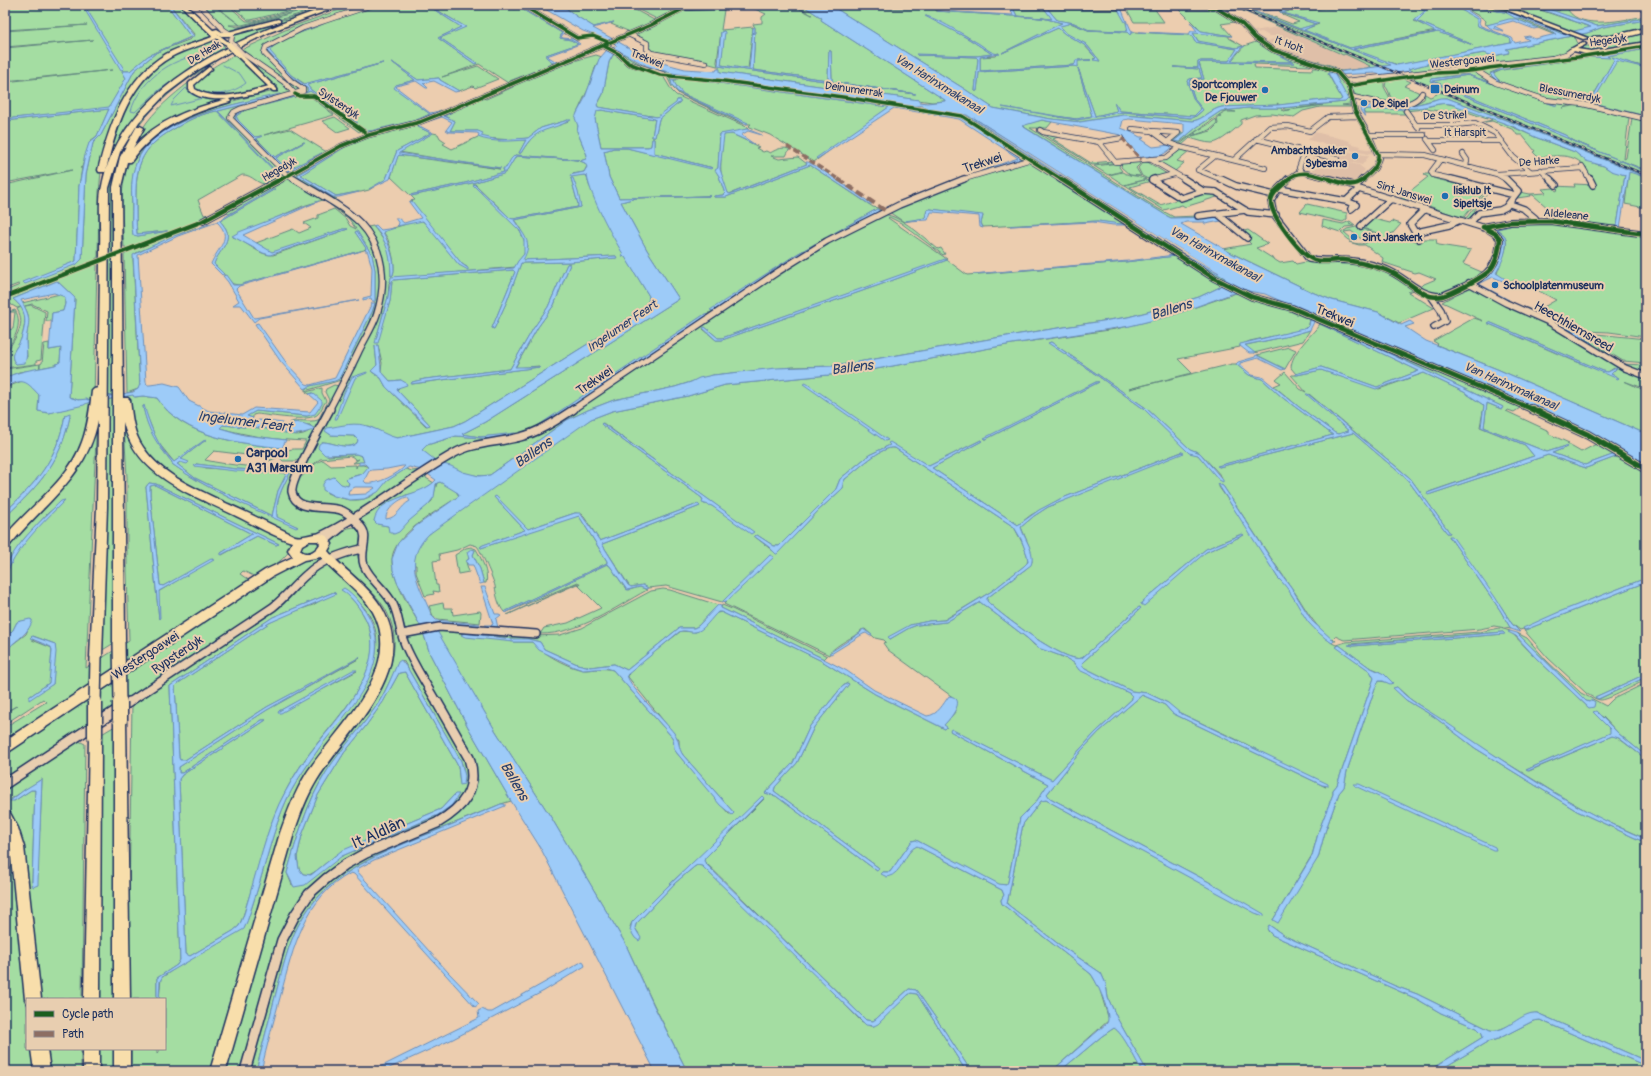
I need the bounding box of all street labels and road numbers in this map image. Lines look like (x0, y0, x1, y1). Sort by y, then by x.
street label: Hegedyk (1589, 31, 1628, 50)
street label: It Holt (1273, 33, 1306, 56)
street label: De Heak (185, 37, 224, 67)
street label: Trekwei (628, 46, 665, 71)
street label: Westergoawei (1429, 52, 1495, 71)
street label: Deinumerrak (824, 79, 884, 100)
street label: Blessumerdyk (1538, 81, 1602, 106)
street label: Sylsterdyk (316, 85, 362, 122)
street label: De Strikel (1423, 108, 1467, 123)
street label: It Harspit (1444, 126, 1487, 139)
street label: Trekwei (961, 149, 1004, 177)
street label: Hegedyk (260, 154, 299, 184)
street label: De Harke (1518, 154, 1560, 169)
street label: Sint Janswei (1375, 178, 1433, 207)
street label: Aldeleane (1543, 206, 1590, 223)
street label: Heechhiemsreed (1531, 298, 1616, 356)
street label: Trekwei (1313, 301, 1356, 331)
street label: Trekwei (573, 363, 616, 399)
street label: Westergoawei (109, 628, 182, 683)
street label: Rypsterdyk (149, 632, 207, 678)
street label: It Aldlân (348, 812, 408, 854)

